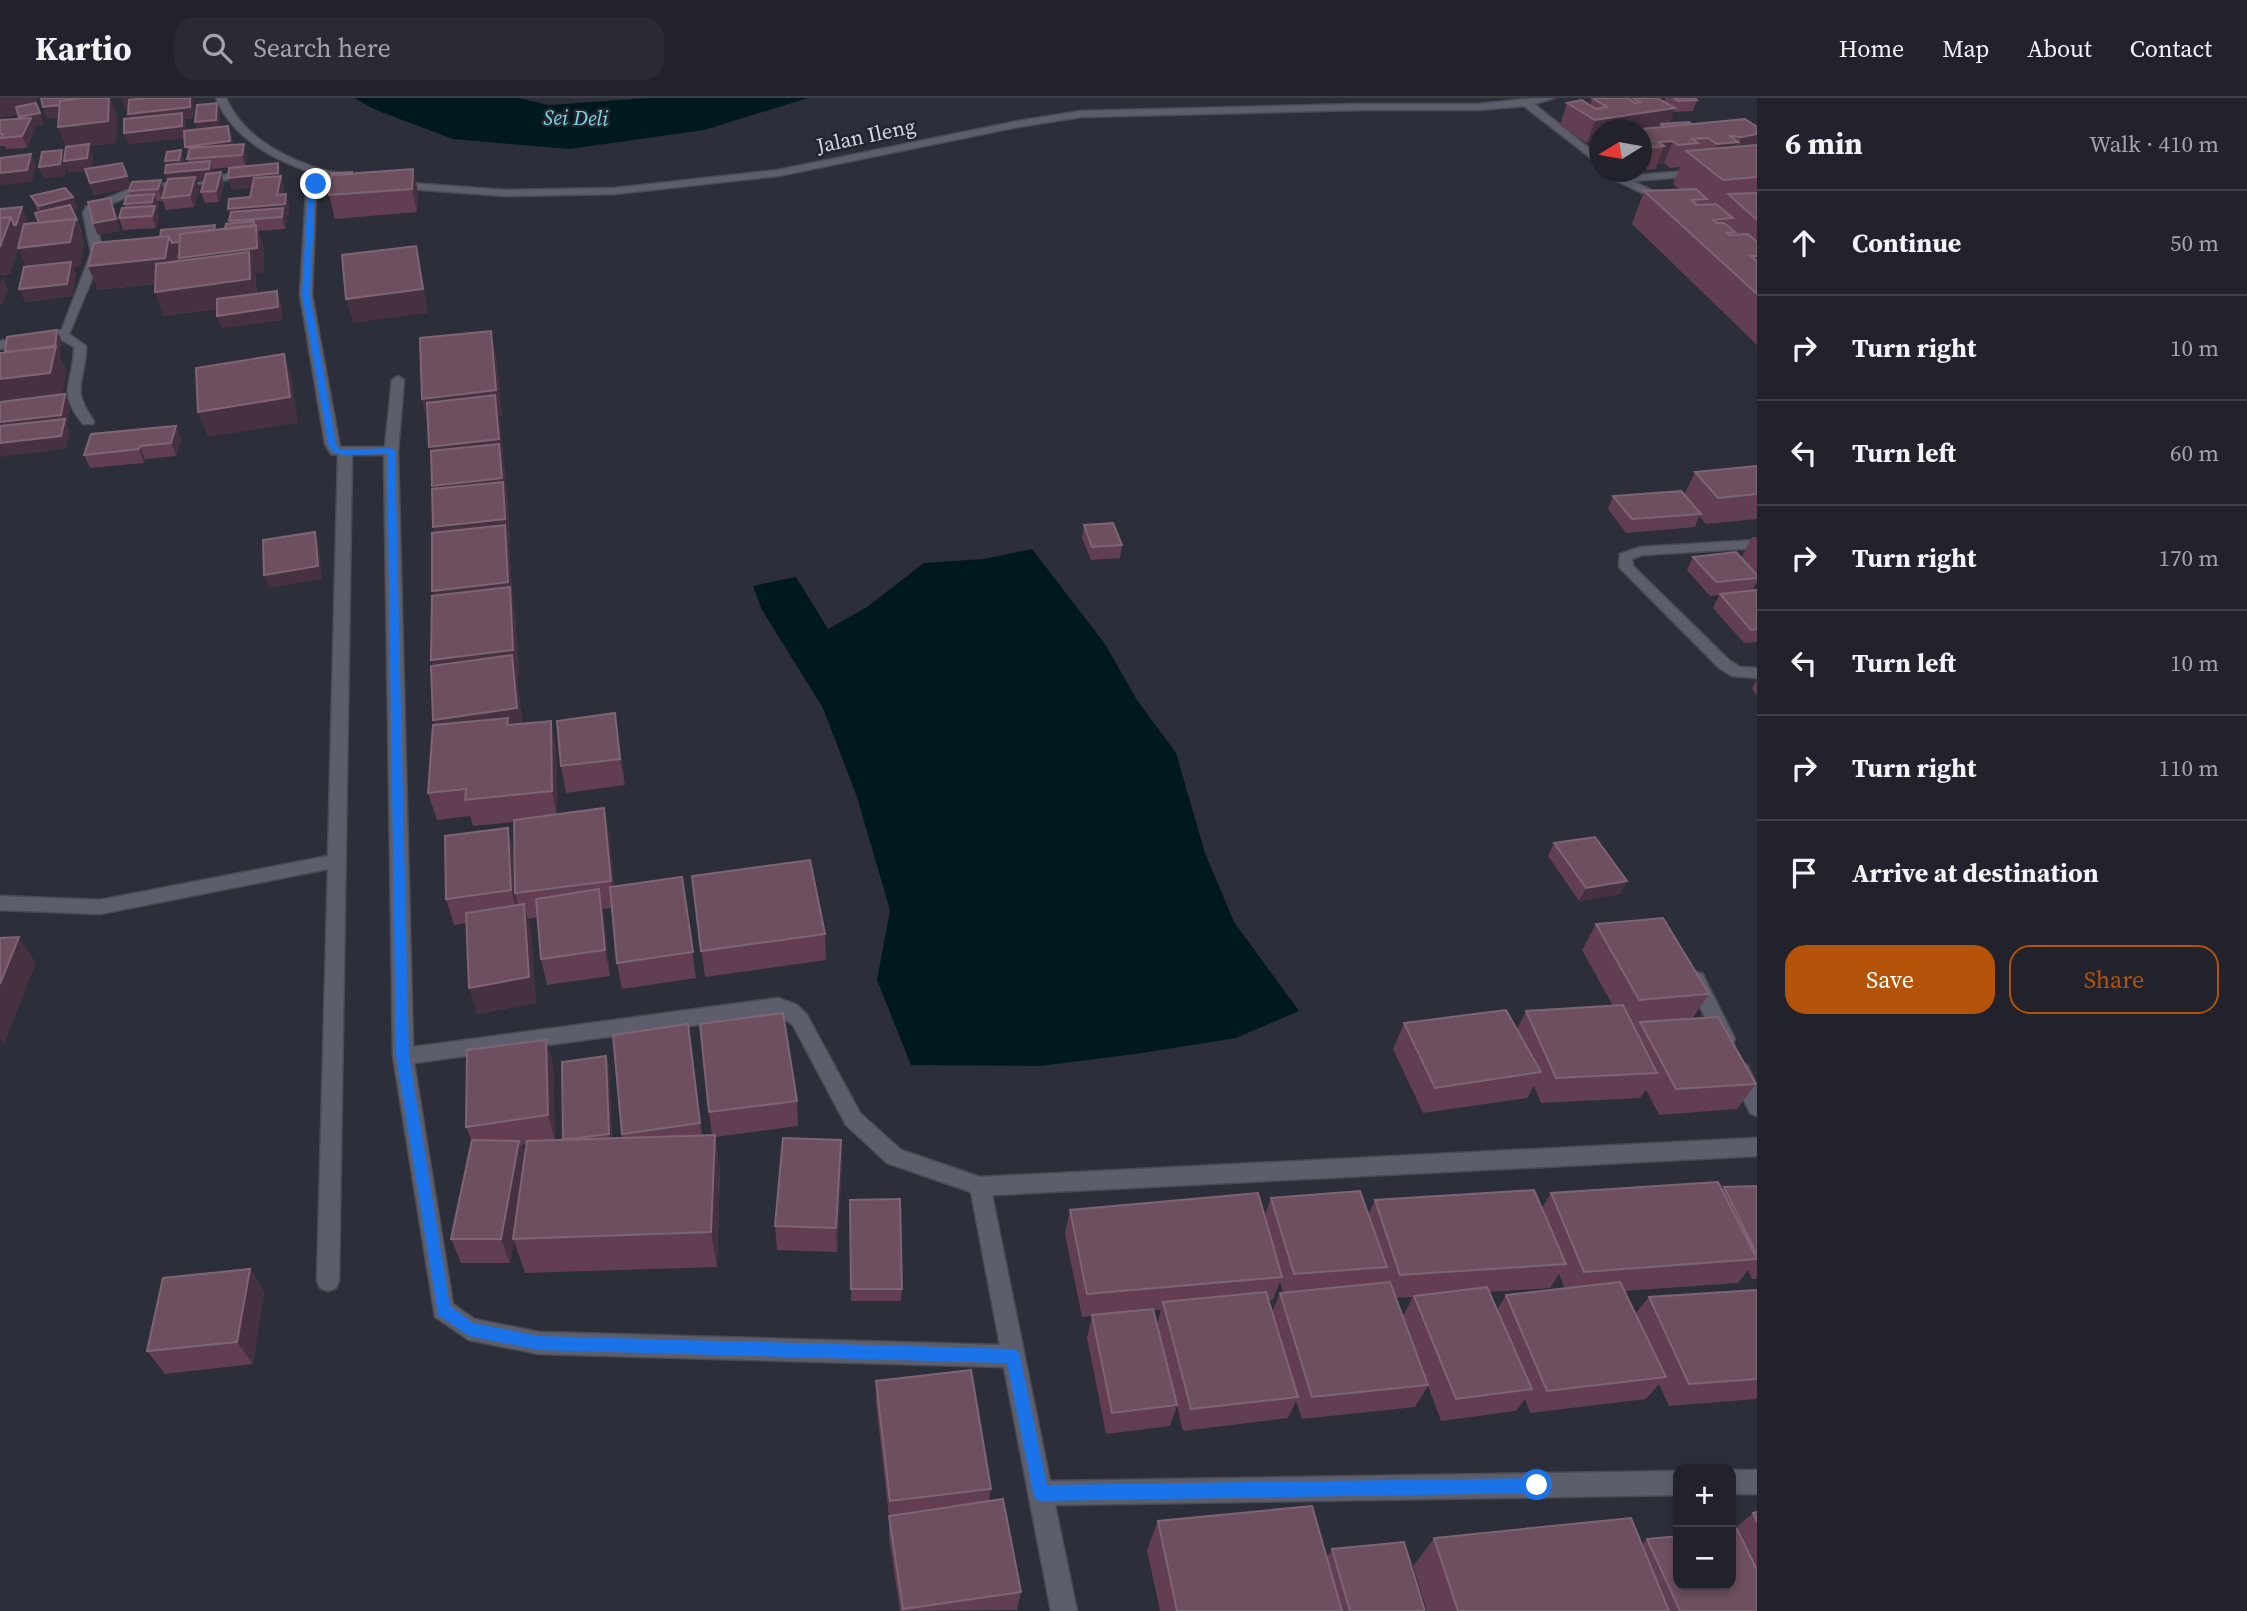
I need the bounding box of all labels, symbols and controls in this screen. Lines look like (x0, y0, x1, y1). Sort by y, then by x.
search box (174, 17, 664, 80)
text: Kartio (35, 26, 132, 71)
icon: search (198, 29, 236, 67)
text: Search here (254, 30, 391, 66)
text: Home (1839, 32, 1904, 65)
text: Map (1942, 32, 1989, 65)
text: About (2027, 32, 2092, 65)
text: Contact (2130, 32, 2212, 65)
water label: Sei Deli (543, 102, 609, 133)
street label: Jalan Ileng (813, 111, 918, 160)
north arrow (1589, 119, 1652, 182)
text: 6 min (1785, 123, 1863, 164)
text: Walk · 410 m (2089, 128, 2219, 160)
route end (300, 168, 331, 199)
icon: ahead (1785, 224, 1823, 262)
text: Continue (1852, 225, 1961, 261)
text: 50 m (2170, 227, 2219, 259)
icon: right (1785, 329, 1823, 367)
text: Turn right (1852, 330, 1976, 366)
text: 10 m (2170, 332, 2219, 364)
icon: left (1785, 434, 1823, 472)
text: Turn left (1852, 435, 1956, 471)
text: 60 m (2170, 437, 2219, 469)
icon: right (1785, 539, 1823, 577)
text: Turn right (1852, 540, 1976, 576)
text: 170 m (2158, 542, 2219, 574)
icon: left (1785, 644, 1823, 682)
text: Turn left (1852, 645, 1956, 681)
text: 10 m (2170, 647, 2219, 679)
icon: right (1785, 749, 1823, 787)
text: Turn right (1852, 750, 1976, 786)
text: 110 m (2158, 752, 2219, 784)
icon: arrive (1785, 854, 1823, 892)
text: Arrive at destination (1852, 855, 2099, 891)
button: Save (1785, 945, 1995, 1014)
button: Share (2009, 945, 2219, 1014)
map controls (1673, 1464, 1736, 1590)
button: + (1673, 1464, 1736, 1527)
route start (1521, 1469, 1552, 1500)
button: − (1673, 1527, 1736, 1590)

